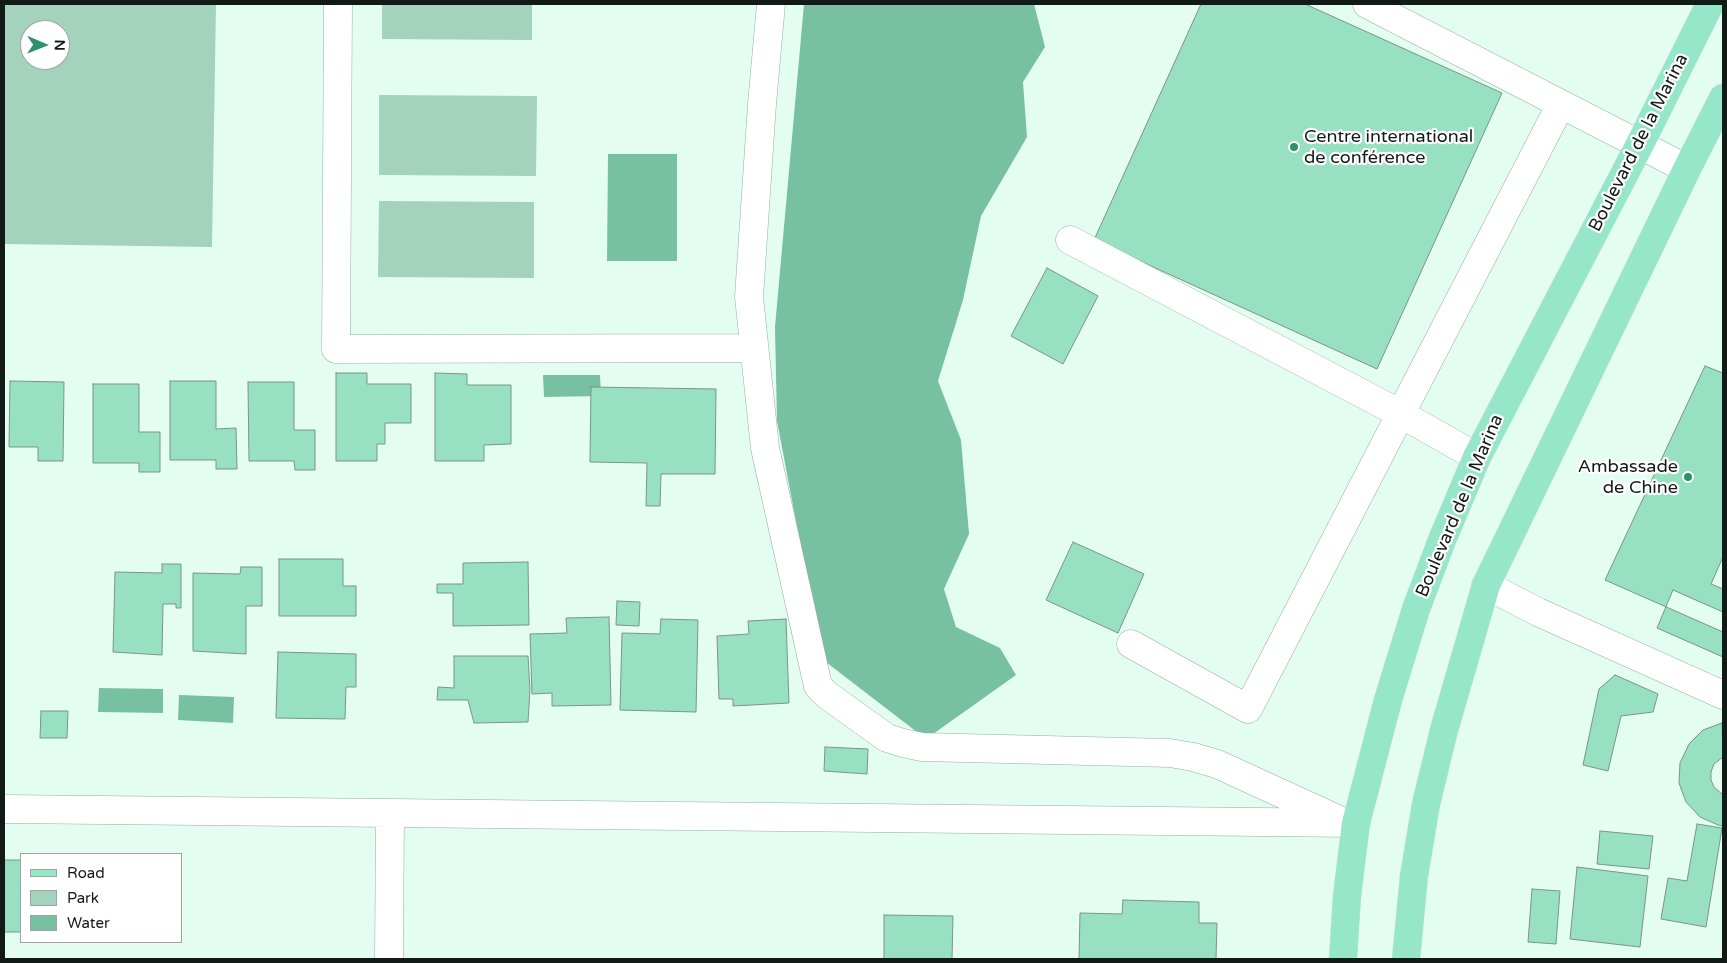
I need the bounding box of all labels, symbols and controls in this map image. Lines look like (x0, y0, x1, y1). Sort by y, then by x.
north arrow (20, 20, 70, 70)
text: N (51, 39, 68, 51)
street label: Boulevard de la Marina (1585, 51, 1693, 235)
place label: Centre international de conférence (1304, 126, 1473, 168)
marker: Centre international de conférence (1288, 141, 1300, 153)
street label: Boulevard de la Marina (1412, 411, 1508, 601)
place label: Ambassade de Chine (1578, 456, 1678, 498)
marker: Ambassade de Chine (1682, 471, 1694, 483)
legend (20, 853, 182, 943)
text: Road (67, 864, 105, 882)
text: Park (67, 889, 99, 907)
text: Water (67, 914, 110, 932)

